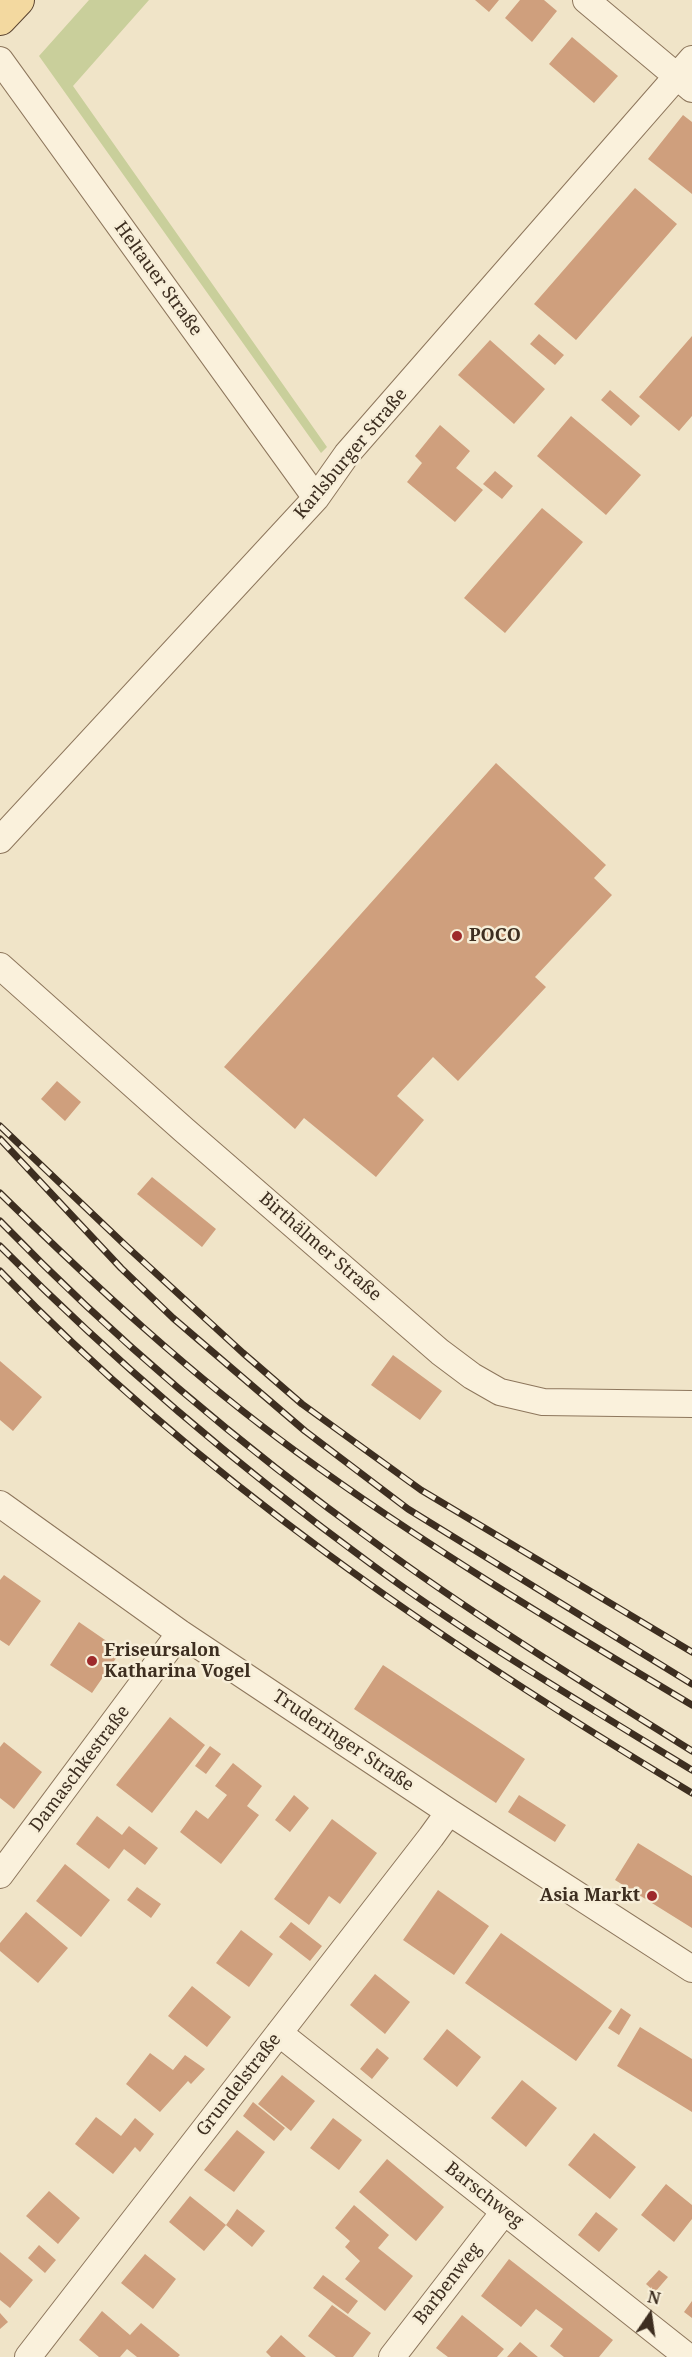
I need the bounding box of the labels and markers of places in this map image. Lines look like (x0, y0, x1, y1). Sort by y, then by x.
place label: POCO (469, 925, 521, 947)
marker: POCO (450, 929, 464, 943)
place label: Friseursalon Katharina Vogel (104, 1640, 251, 1682)
marker: Friseursalon Katharina Vogel (85, 1654, 99, 1668)
place label: Asia Markt (540, 1885, 640, 1907)
marker: Asia Markt (645, 1889, 659, 1903)

